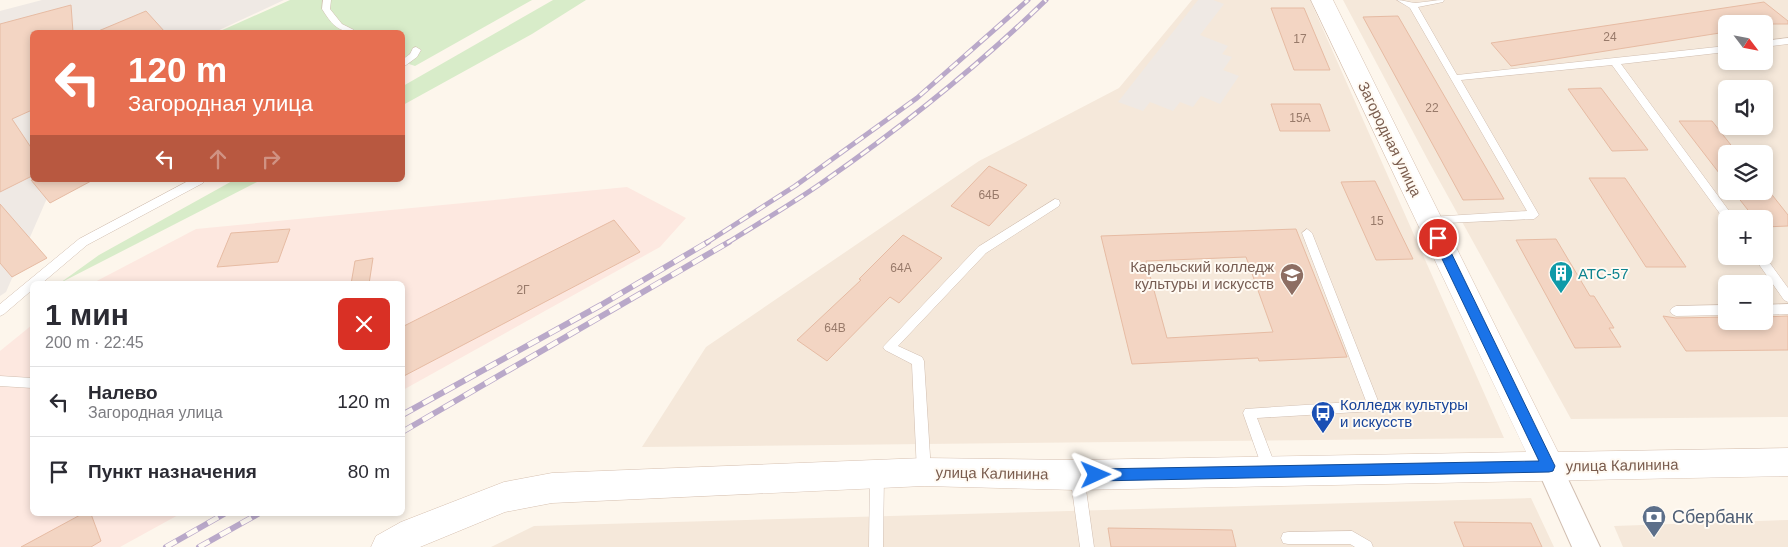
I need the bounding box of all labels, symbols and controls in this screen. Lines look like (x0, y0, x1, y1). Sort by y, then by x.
north arrow (1718, 15, 1772, 70)
map controls (1718, 15, 1773, 330)
house number: 24 (1603, 30, 1617, 44)
house number: 17 (1293, 32, 1307, 46)
icon: left (45, 50, 110, 115)
text: 120 m (128, 50, 227, 89)
street label: Загородная улица (1355, 79, 1426, 200)
button: sound (1718, 80, 1773, 135)
text: Загородная улица (128, 91, 313, 116)
house number: 22 (1425, 101, 1439, 115)
house number: 15А (1289, 111, 1311, 125)
icon: left (151, 145, 179, 173)
icon: ahead (204, 145, 232, 173)
icon: right (257, 145, 285, 173)
button: layers (1718, 145, 1773, 200)
house number: 64Б (978, 188, 1000, 202)
button: + (1718, 210, 1773, 265)
house number: 15 (1370, 214, 1384, 228)
pin (1417, 217, 1459, 259)
icon: arrive (1424, 224, 1452, 252)
place label: Карельский колледж культуры и искусств (1130, 258, 1274, 292)
building icon: АТС-57 (1548, 260, 1574, 294)
house number: 64А (890, 261, 912, 275)
school or university icon: Карельский колледж культуры и искусств (1279, 262, 1305, 296)
place label: АТС-57 (1578, 265, 1629, 282)
button: − (1718, 275, 1773, 330)
house number: 2Г (516, 283, 530, 297)
text: 1 мин (45, 298, 129, 331)
button: close (338, 298, 390, 350)
house number: 64В (824, 321, 846, 335)
text: 200 m · 22:45 (45, 334, 144, 351)
text: Налево (88, 382, 158, 403)
icon: left (45, 388, 73, 416)
text: 120 m (337, 391, 390, 412)
place label: Колледж культуры и искусств (1340, 396, 1468, 430)
bus stop icon: Колледж культуры и искусств (1310, 400, 1336, 434)
text: Загородная улица (88, 404, 223, 421)
position arrow (1069, 448, 1121, 500)
street label: улица Калинина (1565, 456, 1679, 474)
icon: arrive (45, 458, 73, 486)
text: Пункт назначения (88, 461, 257, 482)
text: 80 m (348, 461, 390, 482)
street label: улица Калинина (935, 464, 1049, 482)
bank icon: Сбербанк (1641, 504, 1667, 538)
place label: Сбербанк (1672, 507, 1753, 527)

